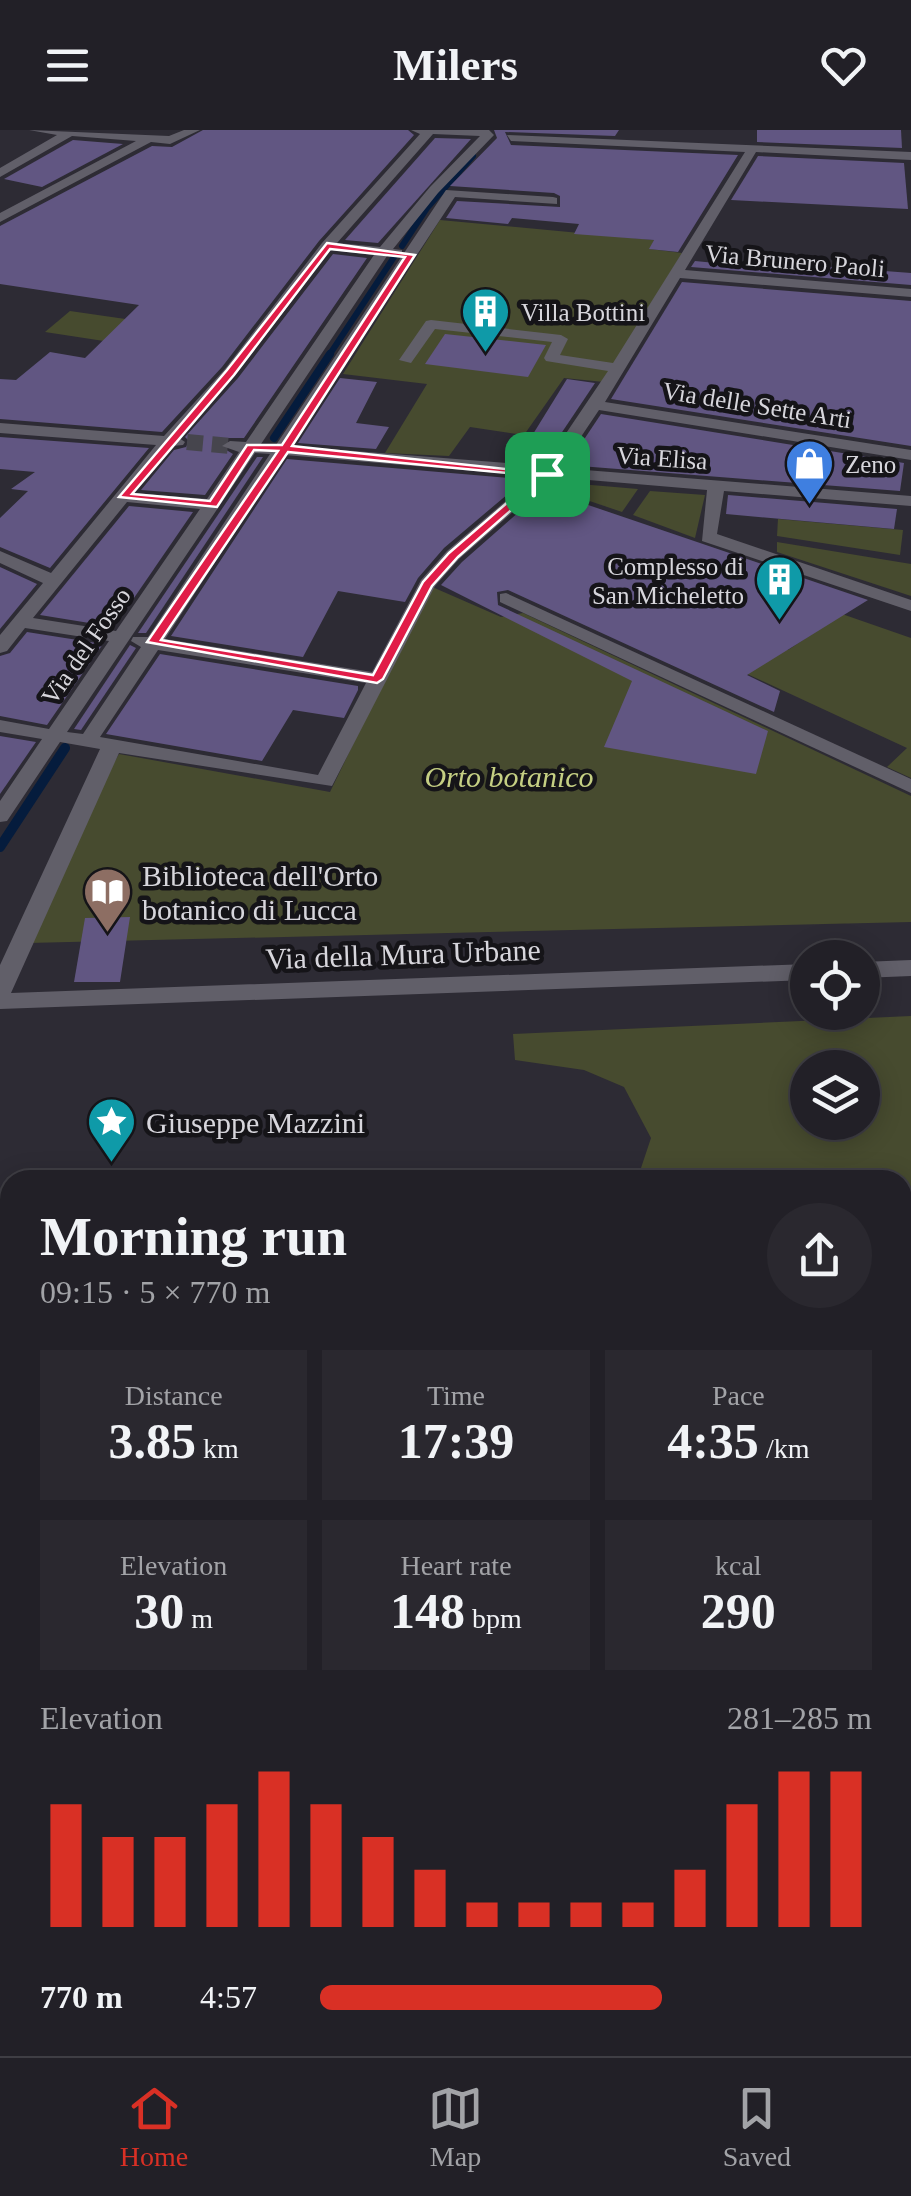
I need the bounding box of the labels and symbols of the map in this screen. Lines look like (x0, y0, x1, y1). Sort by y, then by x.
street label: Via Brunero Paoli (704, 240, 886, 282)
building icon: Villa Bottini (460, 286, 512, 354)
place label: Villa Bottini (521, 299, 645, 326)
street label: Via delle Sette Arti (661, 377, 853, 433)
pin (505, 432, 590, 517)
shop icon: Zeno (784, 438, 836, 506)
street label: Via Elisa (616, 441, 708, 475)
place label: Zeno (845, 451, 896, 478)
place label: Complesso di San Micheletto (592, 553, 744, 609)
building icon: Complesso di San Micheletto (753, 554, 805, 622)
street label: Via del Fosso (36, 583, 136, 709)
park label: Orto botanico (424, 760, 594, 793)
place label: Biblioteca dell'Orto botanico di Lucca (142, 859, 378, 926)
library icon: Biblioteca dell'Orto botanico di Lucca (81, 866, 133, 934)
street label: Via della Mura Urbane (265, 933, 541, 975)
place icon: Giuseppe Mazzini (85, 1096, 137, 1164)
place label: Giuseppe Mazzini (146, 1106, 365, 1139)

